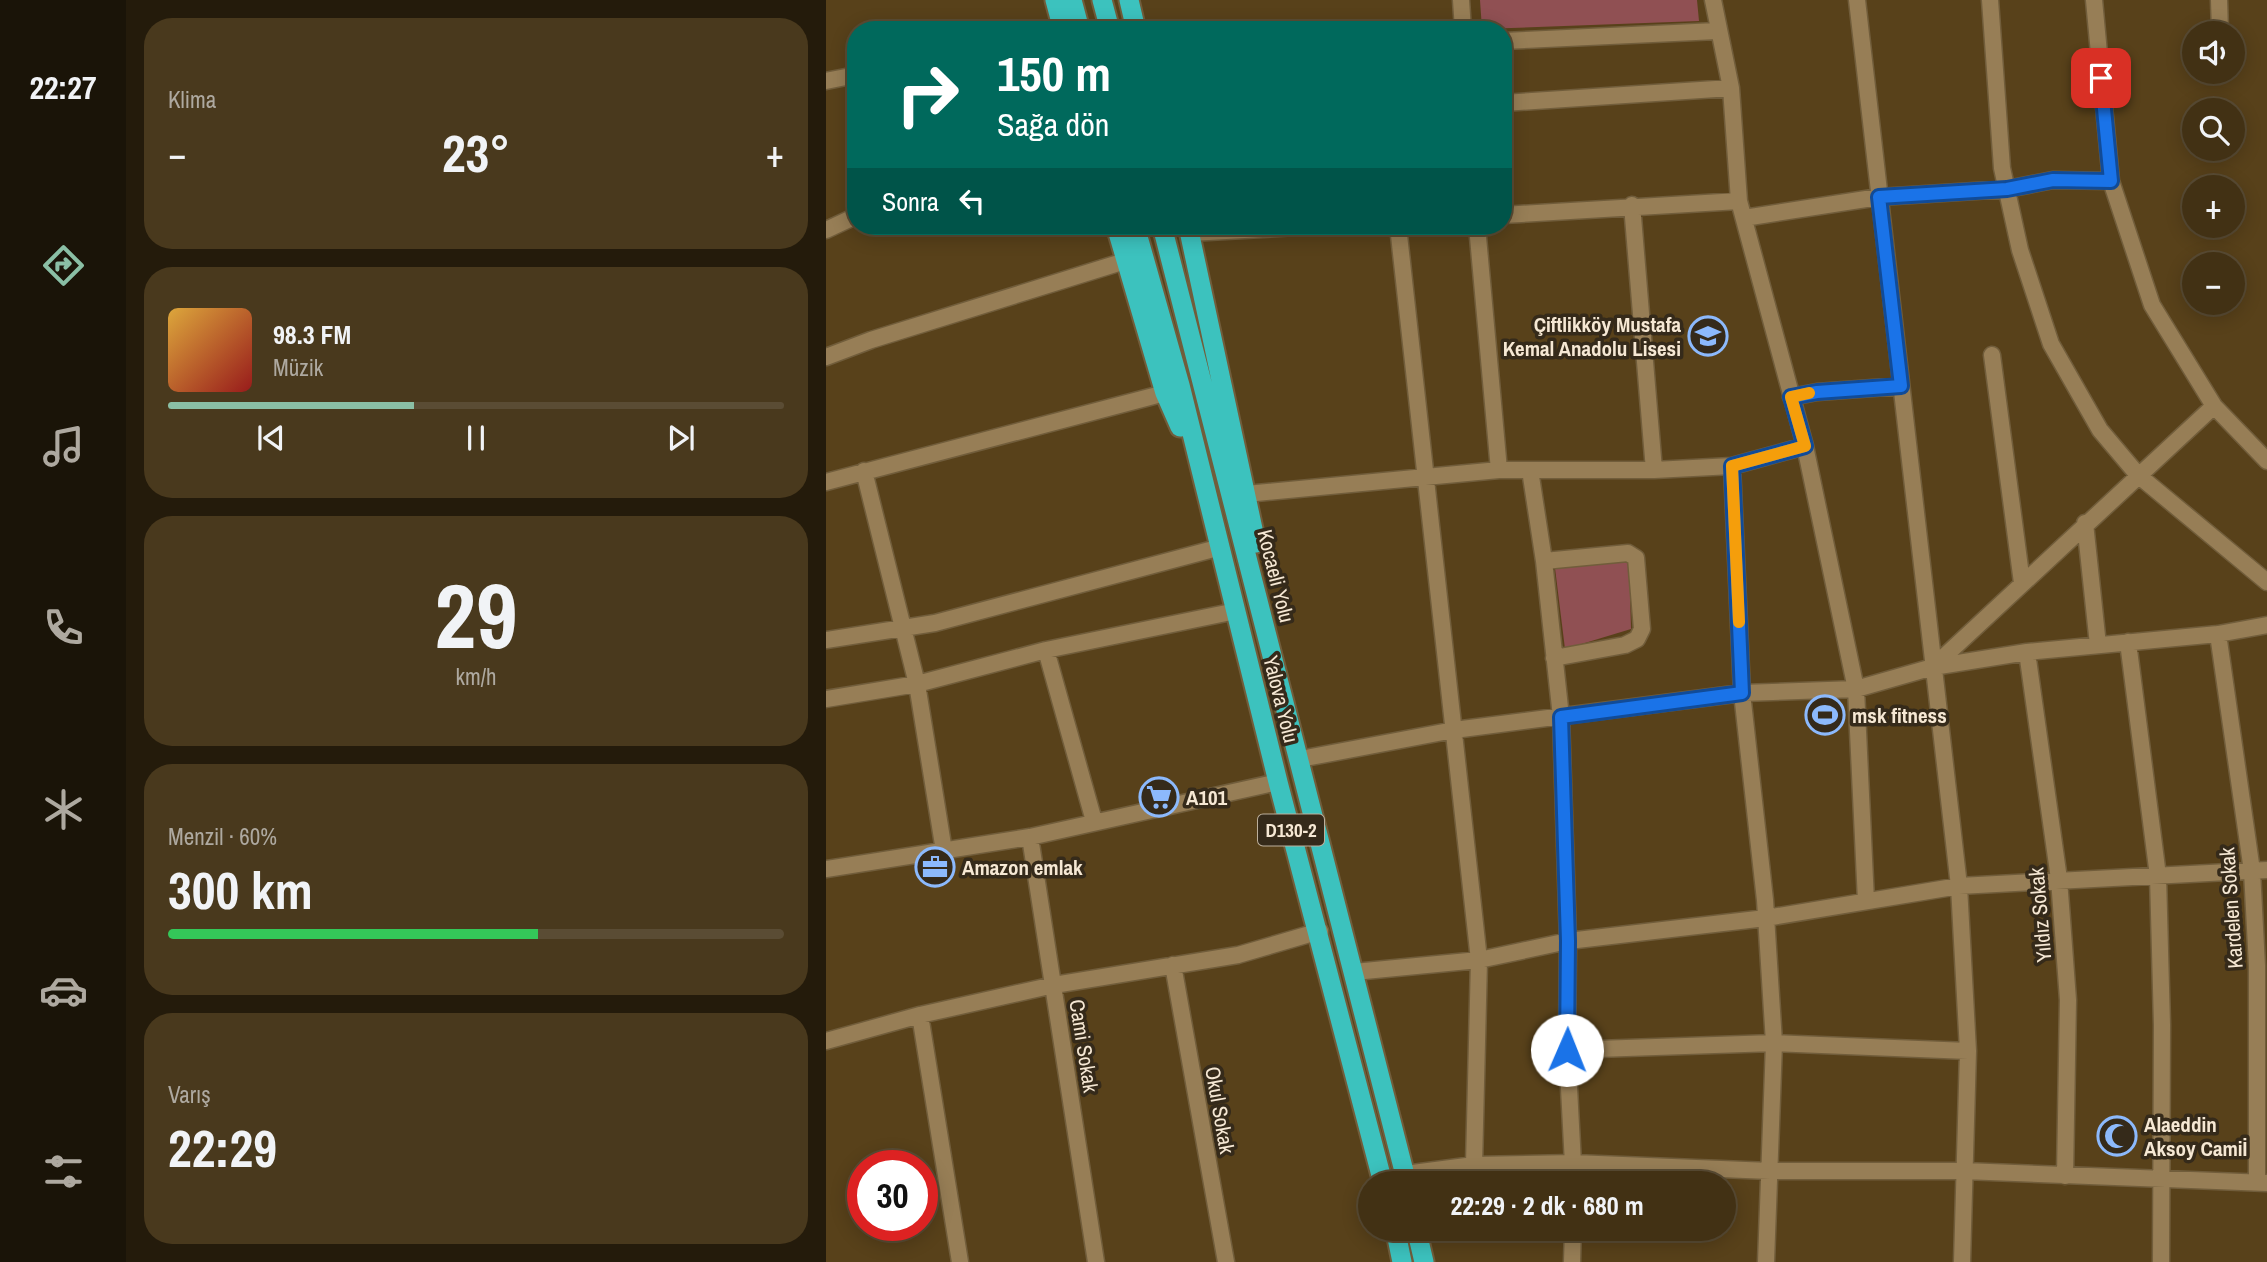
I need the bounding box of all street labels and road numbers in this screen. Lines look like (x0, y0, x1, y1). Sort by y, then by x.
street label: Kocaeli̇ Yolu (1250, 526, 1302, 626)
street label: Yalova Yolu (1256, 652, 1306, 746)
road number: D130-2 (1258, 814, 1324, 846)
street label: Kardelen Sokak (2212, 846, 2250, 970)
street label: Yıldız Sokak (2021, 866, 2059, 964)
street label: Cami Sokak (1062, 997, 1106, 1095)
street label: Okul Sokak (1198, 1064, 1242, 1156)

